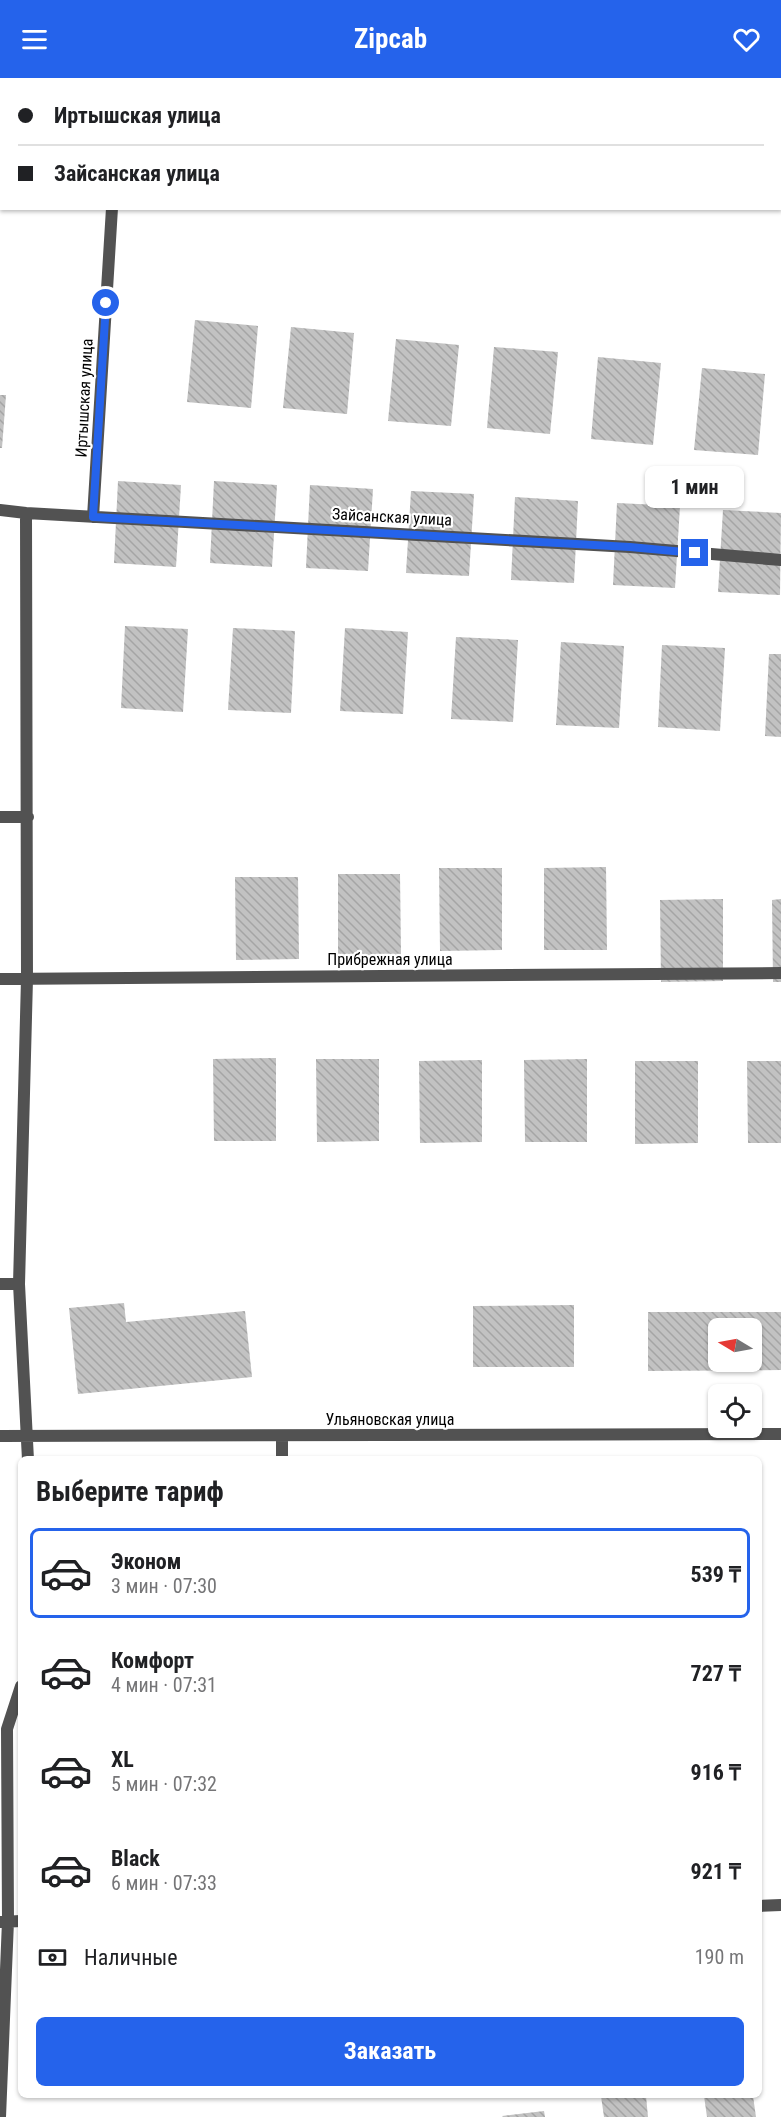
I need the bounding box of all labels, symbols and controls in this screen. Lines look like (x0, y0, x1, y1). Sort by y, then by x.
icon: menu (18, 23, 51, 56)
text: Zipcab (354, 23, 427, 55)
icon: heart (730, 23, 763, 56)
text: Иртышская улица (54, 103, 221, 128)
text: Зайсанская улица (54, 161, 220, 186)
route start (92, 289, 119, 316)
street label: Иртышская улица (71, 338, 97, 458)
callout: 1 мин (646, 466, 744, 508)
text: 1 мин (671, 475, 718, 499)
street label: Зайсанская улица (332, 504, 452, 530)
route end (681, 539, 708, 566)
street label: Прибрежная улица (327, 950, 453, 969)
north arrow (708, 1318, 762, 1372)
map controls (708, 1318, 762, 1438)
button: locate (708, 1384, 762, 1438)
street label: Ульяновская улица (326, 1410, 454, 1429)
text: Выберите тариф (36, 1476, 224, 1508)
icon: car (39, 1546, 93, 1600)
text: Эконом (111, 1549, 181, 1574)
text: 539 ₸ (691, 1562, 741, 1587)
text: 3 мин · 07:30 (111, 1574, 217, 1598)
icon: car (39, 1645, 93, 1699)
text: Комфорт (111, 1648, 194, 1673)
text: 727 ₸ (691, 1661, 741, 1686)
text: 4 мин · 07:31 (111, 1673, 217, 1697)
icon: car (39, 1744, 93, 1798)
text: XL (111, 1747, 134, 1772)
text: 916 ₸ (691, 1760, 741, 1785)
text: 5 мин · 07:32 (111, 1772, 217, 1796)
icon: car (39, 1843, 93, 1897)
text: Black (111, 1846, 160, 1871)
text: 921 ₸ (691, 1859, 741, 1884)
text: 6 мин · 07:33 (111, 1871, 217, 1895)
icon: cash (36, 1941, 69, 1974)
text: Наличные (84, 1945, 178, 1970)
text: 190 m (695, 1945, 744, 1969)
button: Заказать (36, 2017, 744, 2086)

